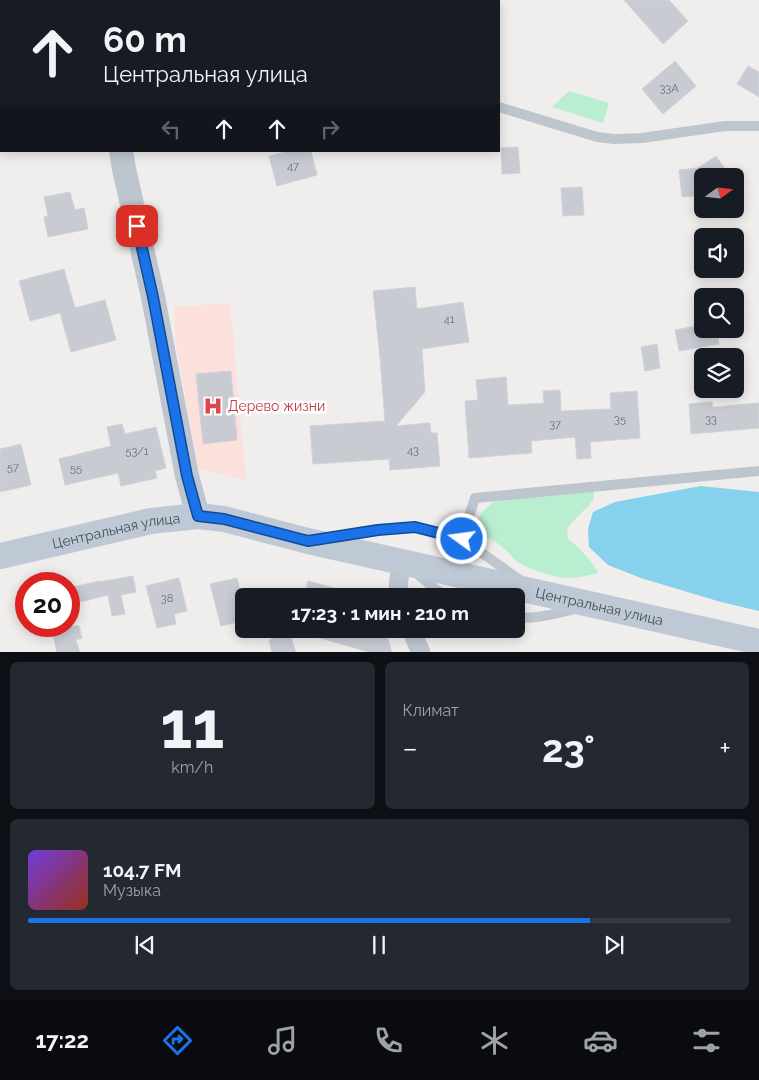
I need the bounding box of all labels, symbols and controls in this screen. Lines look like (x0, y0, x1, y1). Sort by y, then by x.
text: 60 m (103, 19, 187, 60)
icon: ahead (20, 20, 85, 85)
text: Центральная улица (103, 61, 308, 87)
house number: 33А (659, 82, 679, 95)
icon: left (157, 115, 185, 143)
icon: ahead (210, 115, 238, 143)
icon: ahead (263, 115, 291, 143)
icon: right (316, 115, 344, 143)
house number: 47 (287, 160, 299, 173)
north arrow (694, 168, 744, 218)
map controls (694, 168, 744, 398)
pin (116, 205, 158, 247)
icon: arrive (123, 212, 151, 240)
button: sound (694, 228, 744, 278)
button: search (694, 288, 744, 338)
house number: 41 (444, 313, 455, 326)
button: layers (694, 348, 744, 398)
hospital icon: Дерево жизни (202, 395, 224, 417)
place label: Дерево жизни (228, 398, 325, 414)
house number: 35 (614, 413, 626, 426)
house number: 33 (705, 413, 717, 426)
house number: 37 (549, 418, 561, 431)
house number: 43 (407, 444, 419, 457)
house number: 53/1 (126, 445, 149, 458)
house number: 57 (7, 461, 19, 474)
house number: 55 (70, 462, 82, 475)
street label: Центральная улица (51, 510, 181, 552)
position arrow (435, 512, 487, 564)
speed limit sign: 20 (15, 572, 80, 637)
street label: Центральная улица (534, 584, 665, 628)
house number: 38 (161, 592, 173, 605)
text: 17:23 · 1 мин · 210 m (291, 602, 469, 624)
text: 11 (160, 687, 224, 763)
text: Климат (403, 701, 459, 720)
text: 23° (542, 726, 595, 771)
text: − (403, 732, 418, 765)
text: + (719, 732, 731, 765)
text: km/h (171, 758, 213, 777)
text: 104.7 FM (103, 859, 181, 881)
text: Музыка (103, 881, 161, 900)
icon: previous (131, 931, 159, 959)
icon: pause (365, 931, 393, 959)
icon: next (600, 931, 628, 959)
icon: directions (160, 1023, 195, 1058)
icon: music (265, 1023, 300, 1058)
icon: phone (371, 1023, 406, 1058)
icon: climate (477, 1023, 512, 1058)
icon: car (583, 1023, 618, 1058)
icon: filters (689, 1023, 724, 1058)
text: 17:22 (35, 1027, 89, 1053)

